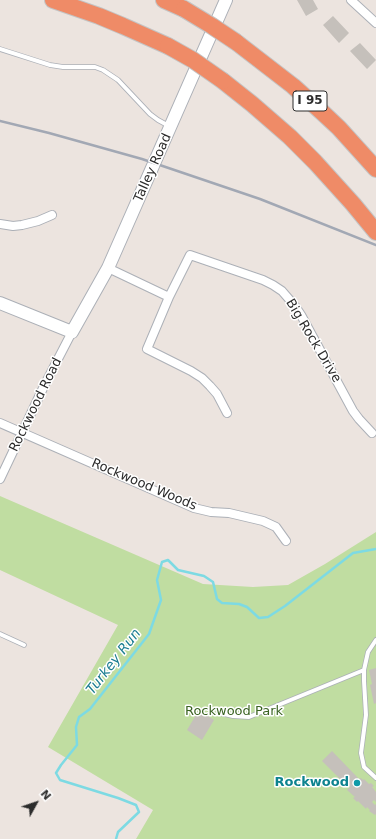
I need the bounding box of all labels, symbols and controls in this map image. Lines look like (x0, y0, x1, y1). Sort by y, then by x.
road number: I 95 (293, 91, 327, 111)
street label: Talley Road (131, 131, 175, 205)
street label: Big Rock Drive (282, 296, 344, 386)
street label: Rockwood Road (6, 355, 66, 455)
street label: Rockwood Woods (89, 456, 199, 514)
water label: Turkey Run (83, 626, 145, 698)
park label: Rockwood Park (185, 704, 283, 720)
place label: Rockwood (275, 775, 349, 791)
marker: Rockwood (352, 778, 362, 788)
north arrow (16, 783, 56, 823)
text: N (38, 787, 54, 803)

